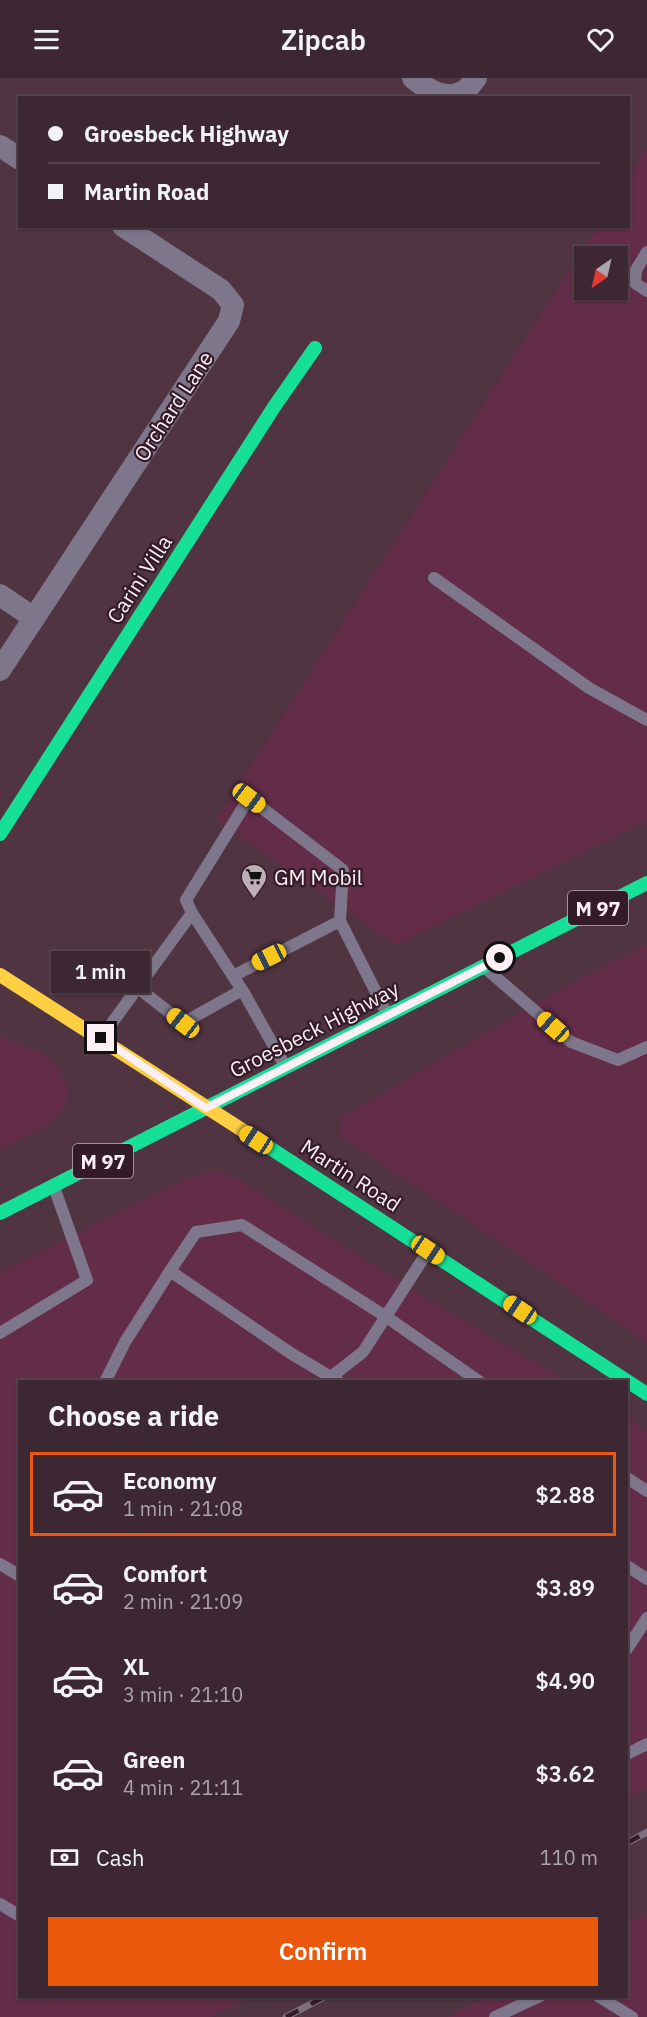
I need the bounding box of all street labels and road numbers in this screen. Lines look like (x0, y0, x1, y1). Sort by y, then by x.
street label: Orchard Lane (127, 346, 219, 466)
street label: Carini Villa (100, 529, 178, 629)
road number: M 97 (568, 891, 628, 925)
street label: Groesbeck Highway (225, 974, 404, 1084)
street label: Martin Road (296, 1132, 406, 1218)
road number: M 97 (73, 1144, 133, 1178)

